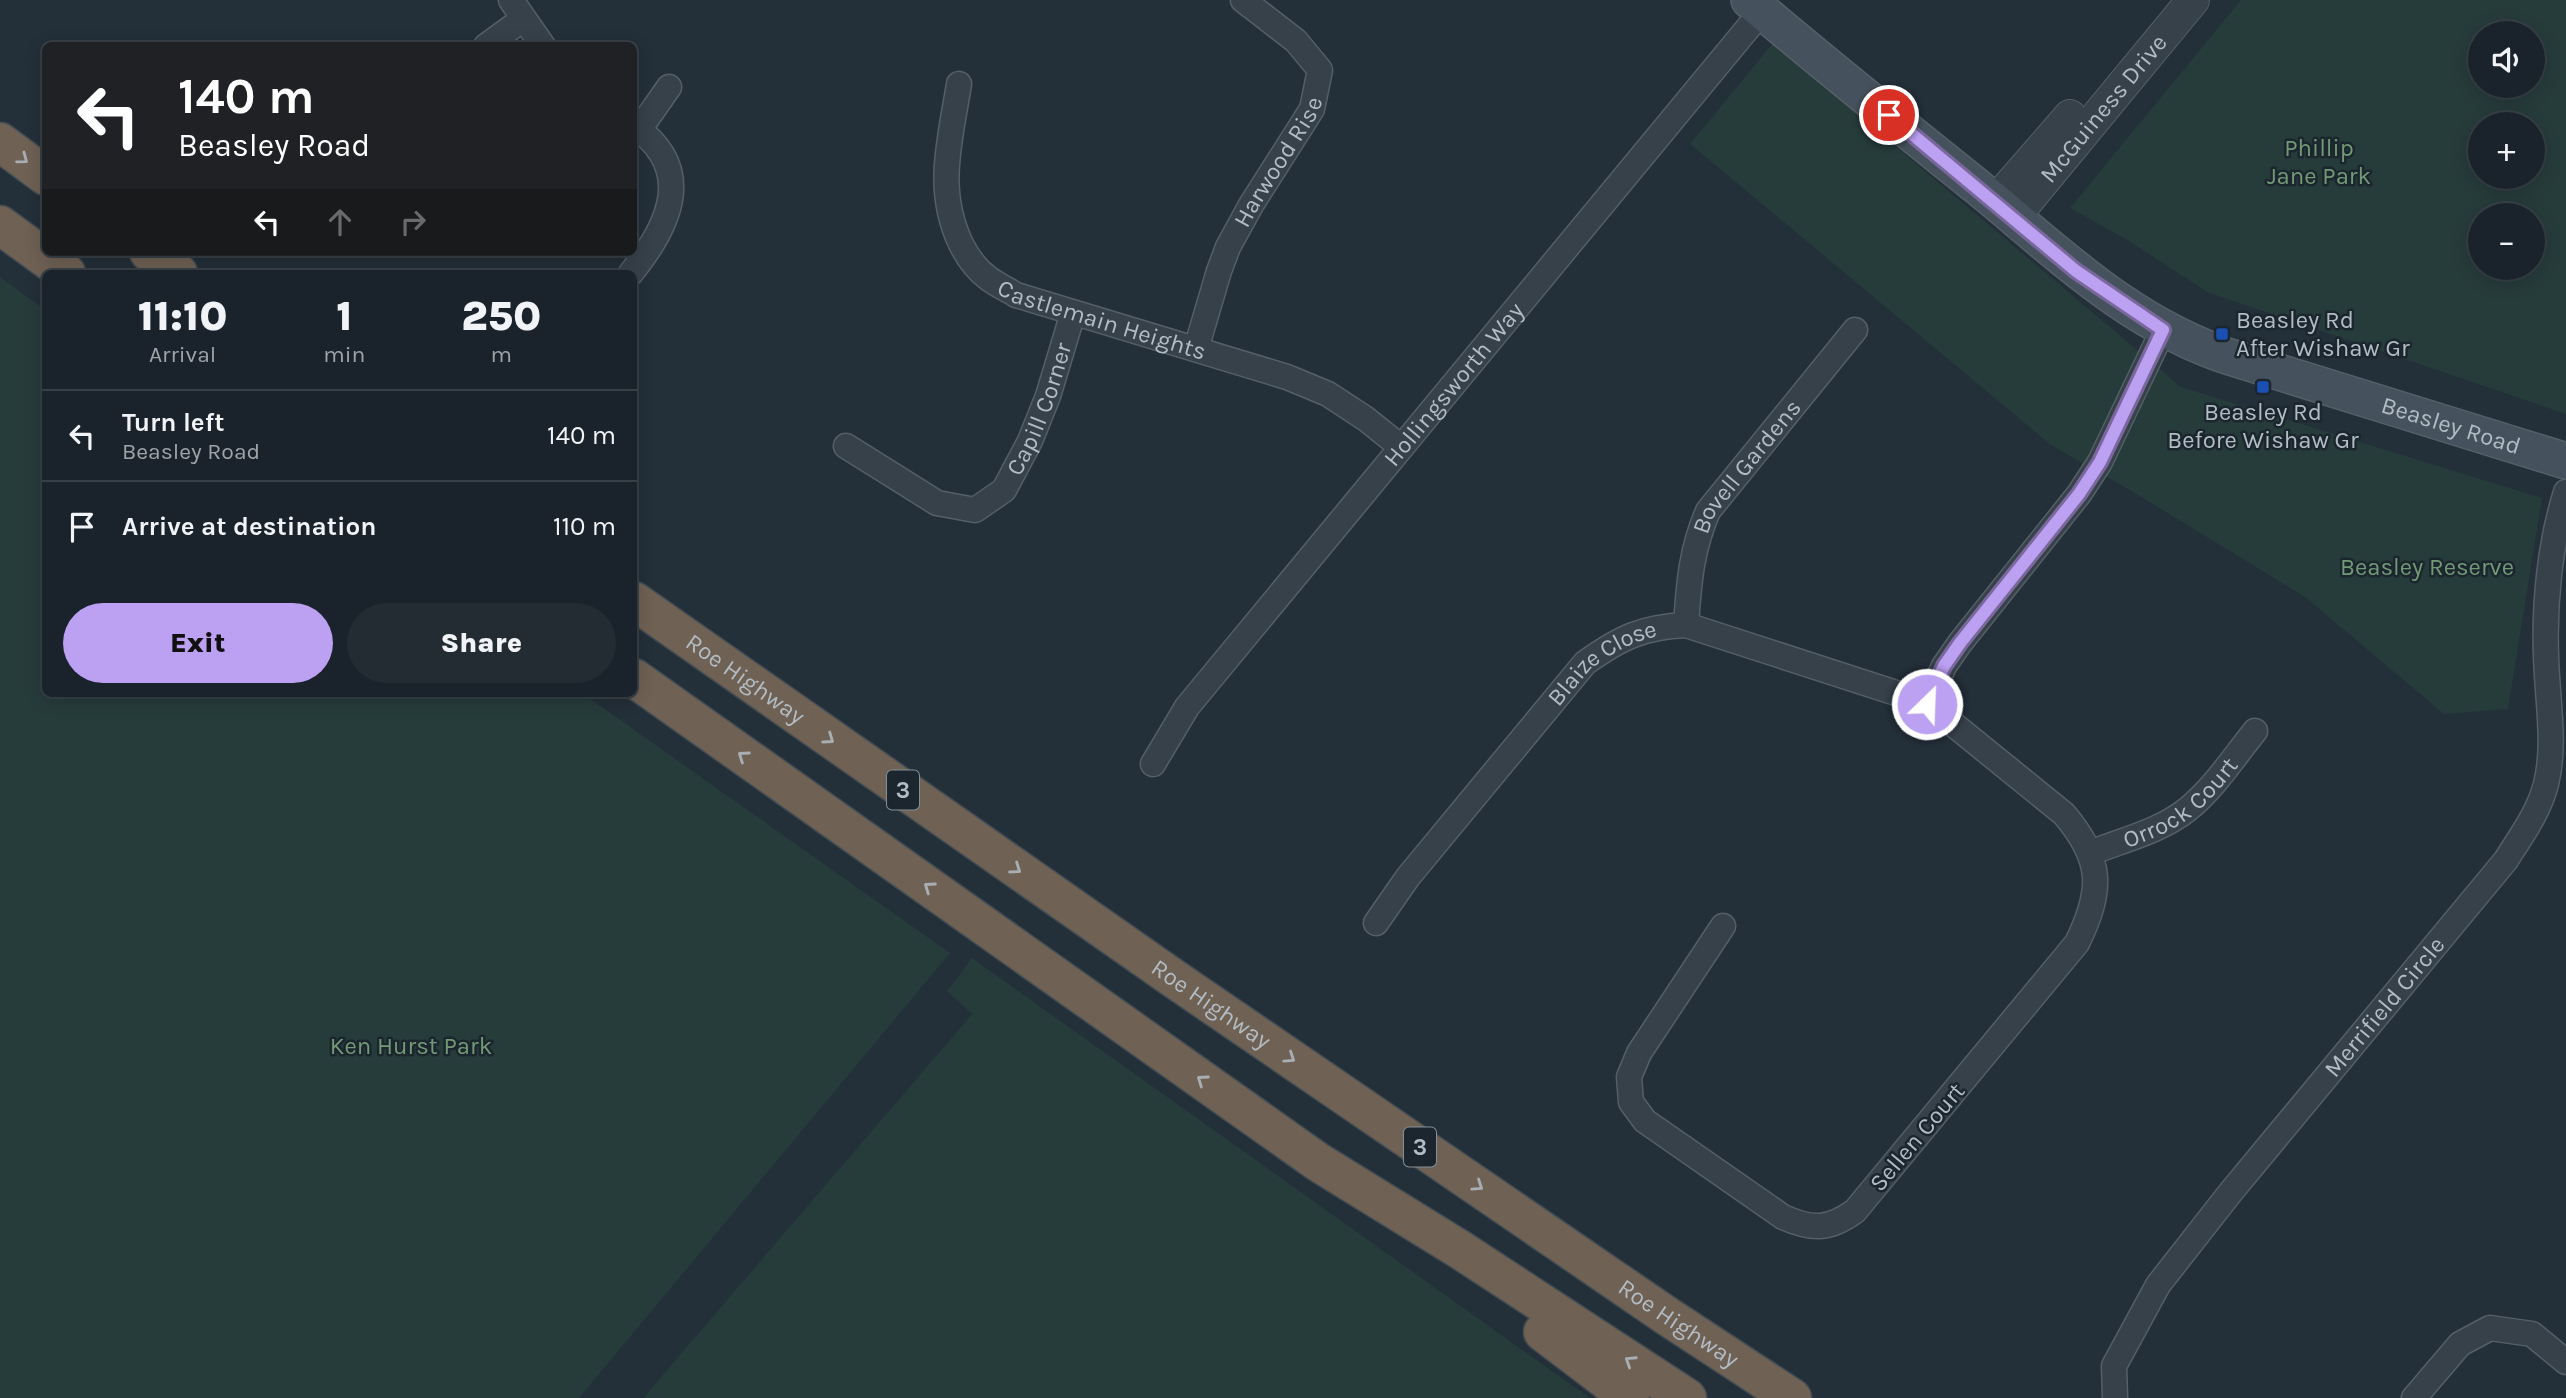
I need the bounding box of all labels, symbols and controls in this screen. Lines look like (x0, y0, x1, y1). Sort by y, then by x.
map controls (2468, 21, 2545, 280)
button: sound (2468, 21, 2545, 98)
street label: McGuiness Drive (2034, 29, 2173, 188)
text: 140 m (178, 68, 315, 125)
icon: left (63, 70, 154, 161)
pin (1859, 85, 1919, 145)
street label: Harwood Rise (1228, 95, 1328, 232)
icon: arrive (1870, 96, 1908, 134)
button: + (2468, 112, 2545, 189)
text: Beasley Road (178, 127, 370, 164)
park label: Phillip Jane Park (2267, 134, 2371, 190)
one-way arrow (15, 150, 28, 163)
icon: left (248, 203, 286, 241)
icon: ahead (321, 203, 359, 241)
icon: right (394, 203, 432, 241)
button: − (2468, 203, 2545, 280)
street label: Castlemain Heights (993, 273, 1209, 366)
text: 11:10 (138, 291, 227, 341)
text: 1 (336, 291, 352, 341)
text: 250 (461, 291, 541, 341)
street label: Hollingsworth Way (1378, 297, 1529, 472)
place label: Beasley Rd After Wishaw Gr (2236, 306, 2410, 362)
marker: Beasley Rd After Wishaw Gr (2214, 326, 2230, 342)
street label: Capill Corner (1000, 339, 1077, 480)
text: Arrival (149, 341, 216, 368)
text: min (323, 341, 365, 368)
text: m (490, 341, 512, 368)
marker: Beasley Rd Before Wishaw Gr (2255, 379, 2271, 395)
street label: Beasley Road (2378, 391, 2524, 460)
street label: Bovell Gardens (1687, 394, 1807, 537)
place label: Beasley Rd Before Wishaw Gr (2167, 398, 2359, 454)
text: Turn left (122, 407, 224, 438)
icon: left (63, 417, 101, 455)
text: 140 m (547, 420, 616, 451)
text: Beasley Road (122, 438, 260, 465)
icon: arrive (63, 508, 101, 546)
text: Arrive at destination (122, 511, 376, 542)
text: 110 m (553, 511, 616, 542)
park label: Beasley Reserve (2340, 553, 2514, 581)
button: Exit (63, 603, 333, 683)
button: Share (347, 603, 616, 683)
street label: Blaize Close (1542, 615, 1659, 711)
street label: Roe Highway (681, 628, 810, 730)
position arrow (1890, 667, 1964, 741)
one-way arrow (821, 731, 834, 743)
one-way arrow (738, 752, 751, 764)
street label: Orrock Court (2119, 752, 2243, 854)
road number: 3 (887, 770, 919, 810)
one-way arrow (1008, 861, 1021, 873)
one-way arrow (924, 883, 937, 895)
street label: Merrifield Circle (2318, 931, 2451, 1082)
street label: Roe Highway (1146, 953, 1276, 1055)
park label: Ken Hurst Park (330, 1032, 492, 1060)
one-way arrow (1282, 1050, 1295, 1062)
one-way arrow (1197, 1076, 1210, 1088)
street label: Sellen Court (1864, 1077, 1970, 1197)
road number: 3 (1404, 1128, 1436, 1166)
one-way arrow (1470, 1178, 1483, 1190)
street label: Roe Highway (1613, 1273, 1744, 1373)
one-way arrow (1624, 1356, 1637, 1369)

